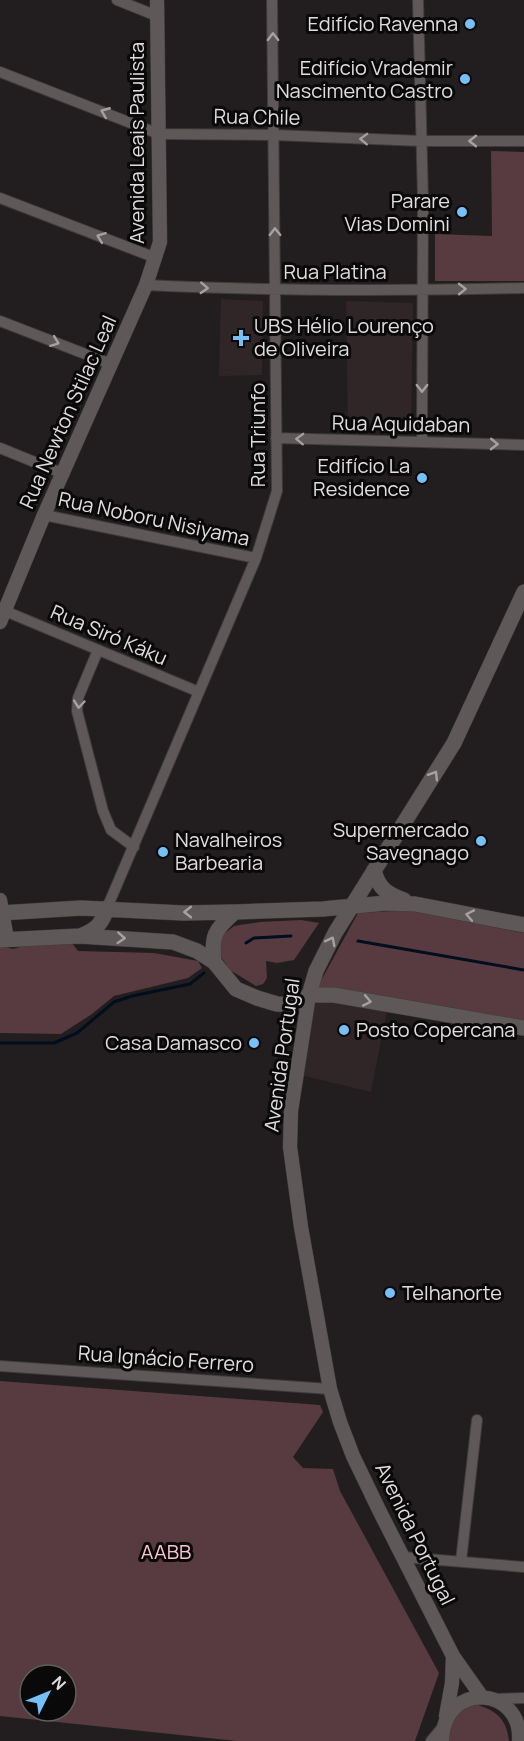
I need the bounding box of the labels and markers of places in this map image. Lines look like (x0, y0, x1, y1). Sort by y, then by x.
place label: Edifício Ravenna (307, 10, 458, 37)
marker: Edifício Ravenna (463, 17, 477, 31)
place label: Edifício Vrademir Nascimento Castro (276, 54, 453, 104)
marker: Edifício Vrademir Nascimento Castro (458, 72, 472, 86)
place label: Parare Vias Domini (345, 187, 450, 237)
marker: Parare Vias Domini (455, 205, 469, 219)
place label: UBS Hélio Lourenço de Oliveira (254, 312, 434, 362)
marker: UBS Hélio Lourenço de Oliveira (232, 329, 250, 347)
place label: Edifício La Residence (313, 452, 410, 502)
marker: Edifício La Residence (415, 471, 429, 485)
place label: Supermercado Savegnago (333, 816, 469, 866)
place label: Navalheiros Barbearia (175, 826, 282, 876)
marker: Supermercado Savegnago (474, 834, 488, 848)
marker: Navalheiros Barbearia (156, 845, 170, 859)
place label: Posto Copercana (356, 1016, 515, 1043)
marker: Posto Copercana (337, 1023, 351, 1037)
place label: Casa Damasco (105, 1029, 242, 1056)
marker: Casa Damasco (247, 1036, 261, 1050)
place label: Telhanorte (402, 1279, 502, 1306)
marker: Telhanorte (383, 1286, 397, 1300)

